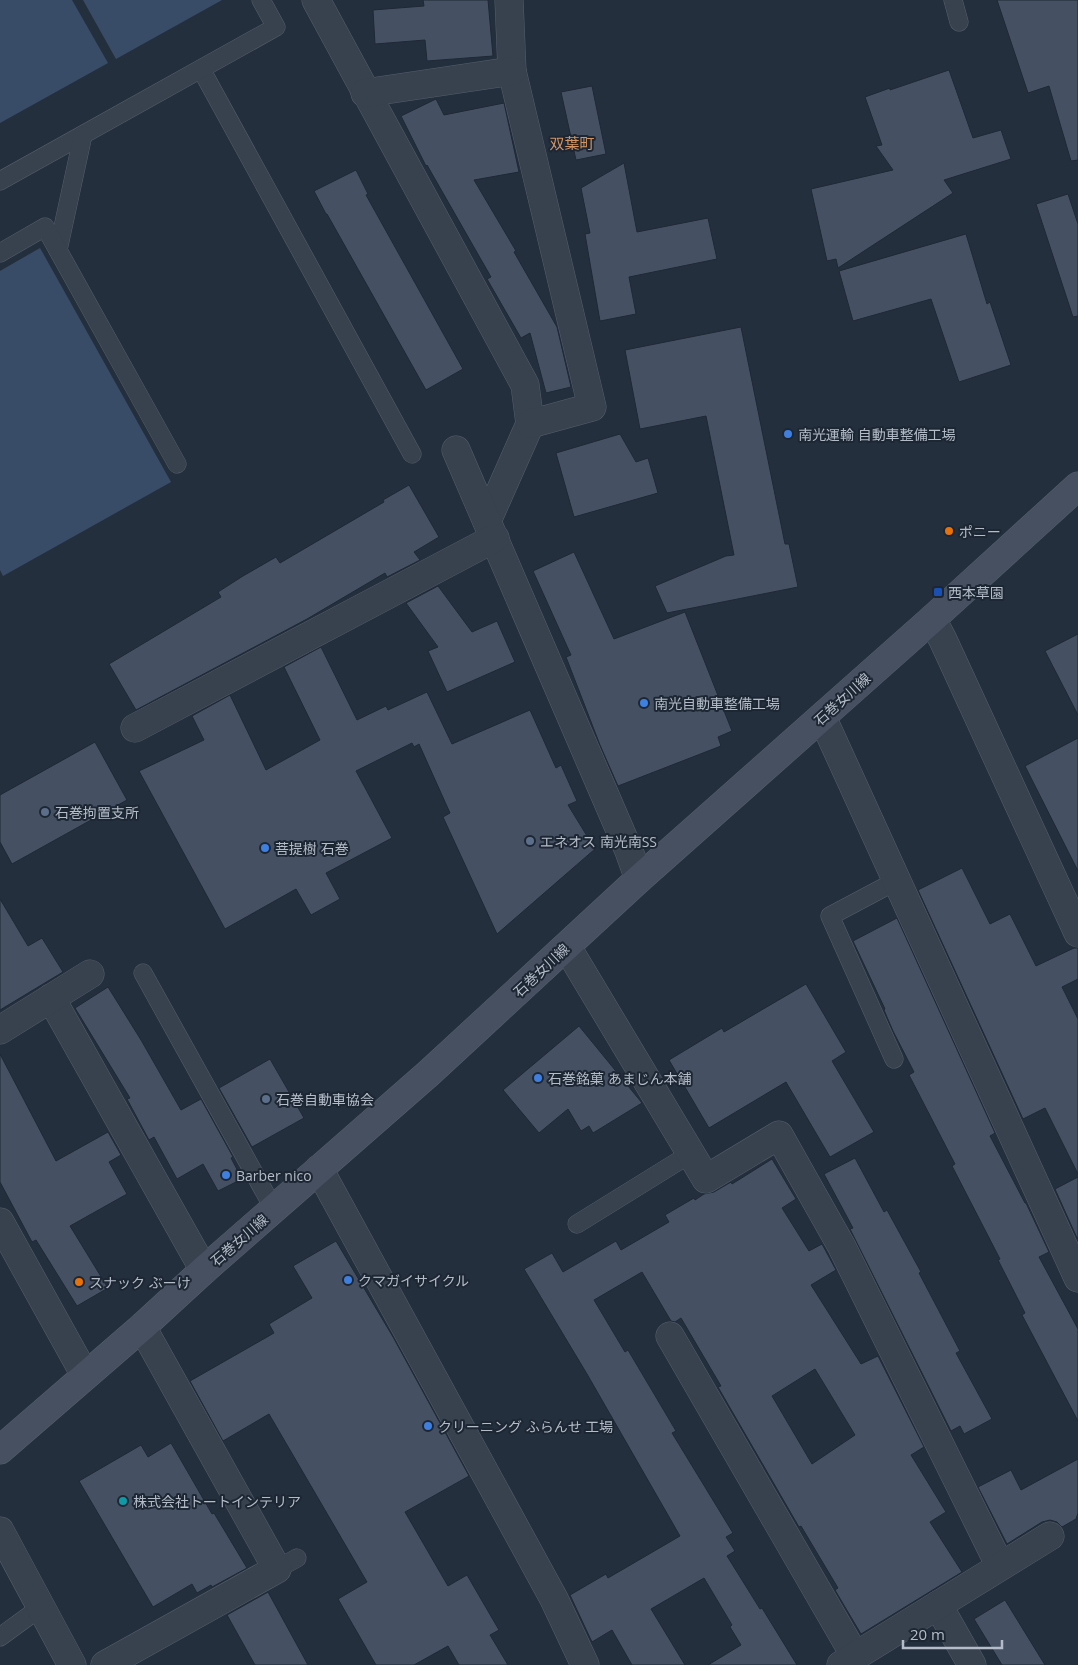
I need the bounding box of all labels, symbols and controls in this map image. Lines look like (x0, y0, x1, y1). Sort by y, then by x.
district label: 双葉町 (549, 133, 595, 153)
place label: 南光運輸 自動車整備工場 (798, 425, 956, 444)
marker: 南光運輸 自動車整備工場 (782, 428, 794, 440)
place label: ポニー (959, 522, 1001, 541)
marker: ポニー (943, 525, 955, 537)
place label: 西本草園 (948, 583, 1004, 602)
marker: 西本草園 (932, 586, 944, 598)
street label: 石巻女川線 (810, 669, 874, 729)
place label: 南光自動車整備工場 (654, 694, 780, 713)
marker: 南光自動車整備工場 (638, 697, 650, 709)
place label: 石巻拘置支所 (55, 803, 139, 822)
marker: 石巻拘置支所 (39, 806, 51, 818)
place label: エネオス 南光南SS (540, 832, 657, 851)
marker: エネオス 南光南SS (524, 835, 536, 847)
place label: 菩提樹 石巻 (275, 839, 349, 858)
marker: 菩提樹 石巻 (259, 842, 271, 854)
street label: 石巻女川線 (509, 939, 573, 1001)
place label: 石巻銘菓 あまじん本舗 (548, 1069, 692, 1088)
marker: 石巻銘菓 あまじん本舗 (532, 1072, 544, 1084)
place label: 石巻自動車協会 (276, 1090, 374, 1109)
marker: 石巻自動車協会 (260, 1093, 272, 1105)
place label: Barber nico (236, 1166, 312, 1185)
marker: Barber nico (220, 1169, 232, 1181)
street label: 石巻女川線 (206, 1210, 272, 1270)
place label: クマガイサイクル (358, 1271, 469, 1290)
place label: スナック ぶーけ (89, 1273, 191, 1292)
marker: クマガイサイクル (342, 1274, 354, 1286)
marker: スナック ぶーけ (73, 1276, 85, 1288)
place label: クリーニング ふらんせ 工場 (438, 1417, 613, 1436)
marker: クリーニング ふらんせ 工場 (422, 1420, 434, 1432)
place label: 株式会社トートインテリア (133, 1492, 301, 1511)
marker: 株式会社トートインテリア (117, 1495, 129, 1507)
scale bar (903, 1618, 1002, 1650)
text: 20 m (910, 1624, 945, 1644)

